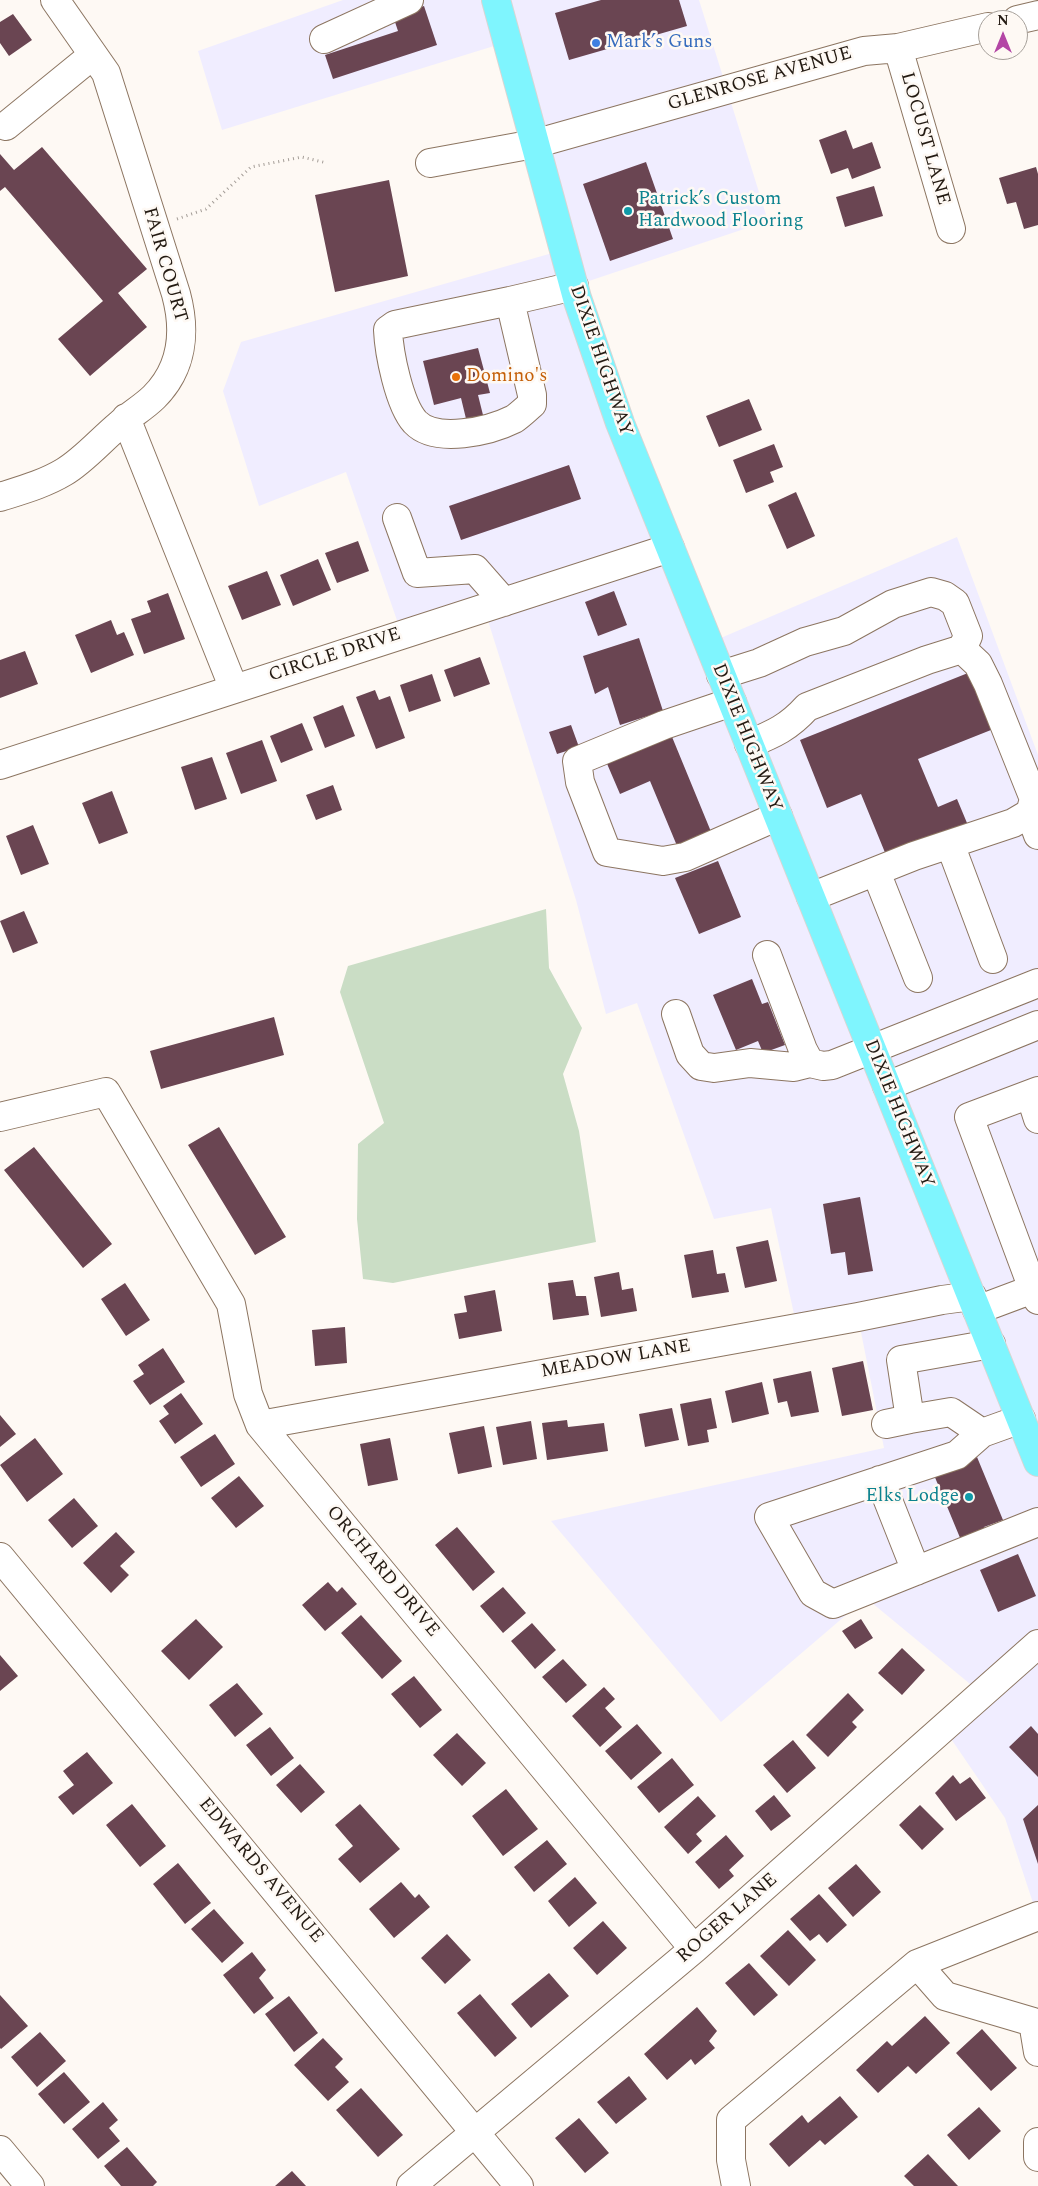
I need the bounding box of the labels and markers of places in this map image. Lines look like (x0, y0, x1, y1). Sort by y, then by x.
place label: Mark’s Guns (606, 32, 713, 54)
marker: Mark’s Guns (590, 37, 602, 49)
place label: Patrick’s Custom Hardwood Flooring (638, 189, 804, 233)
marker: Patrick’s Custom Hardwood Flooring (622, 205, 634, 217)
place label: Domino's (466, 366, 547, 388)
marker: Domino's (450, 371, 462, 383)
place label: Elks Lodge (865, 1486, 959, 1508)
marker: Elks Lodge (963, 1491, 975, 1503)

